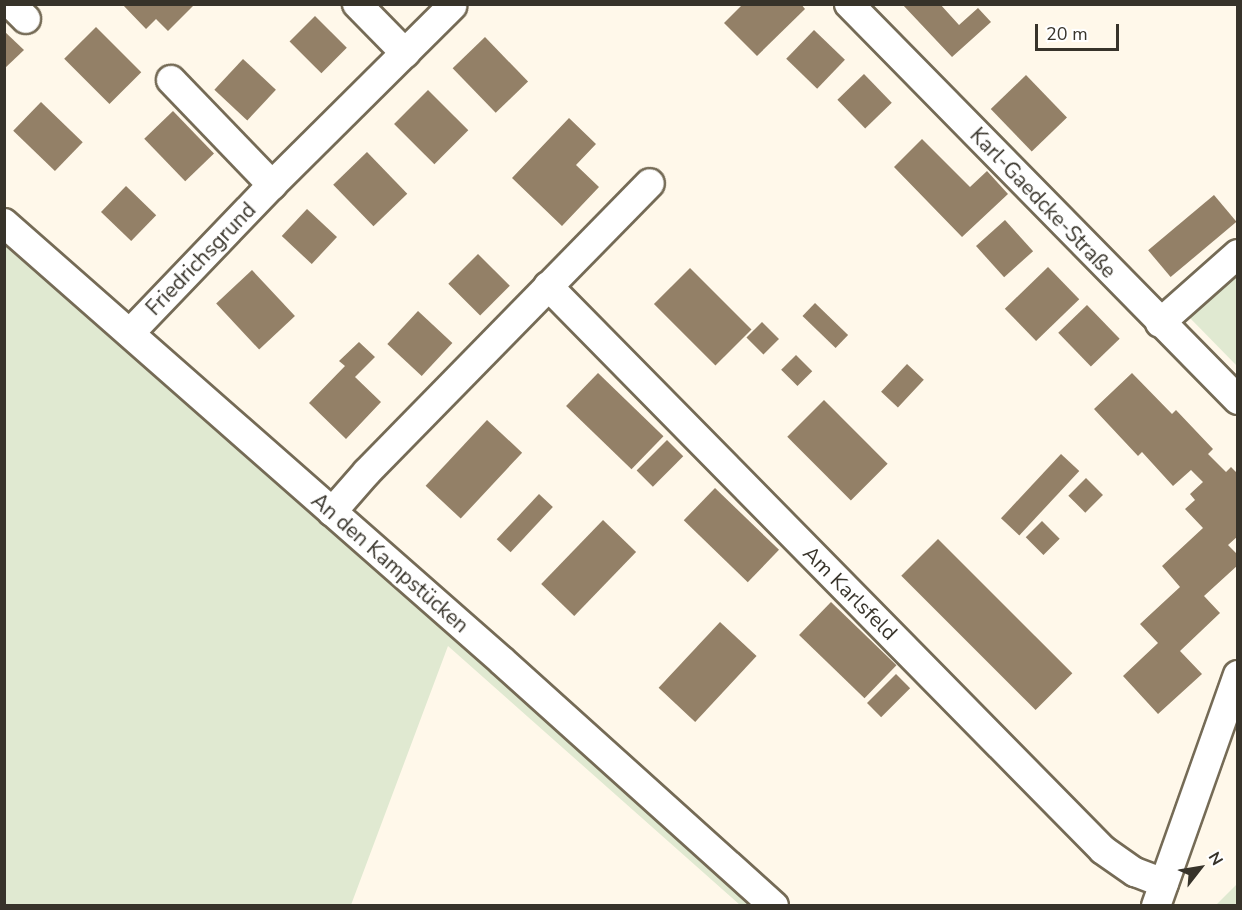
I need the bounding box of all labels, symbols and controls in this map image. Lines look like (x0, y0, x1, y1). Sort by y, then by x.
scale bar (1038, 12, 1122, 50)
text: 20 m (1046, 22, 1088, 46)
street label: Karl-Gaedcke-Straße (965, 123, 1121, 283)
street label: Friedrichsgrund (141, 197, 261, 321)
street label: An den Kampstücken (306, 488, 474, 638)
street label: Am Karlsfeld (798, 541, 902, 645)
north arrow (1170, 838, 1230, 898)
text: N (1203, 848, 1228, 870)

